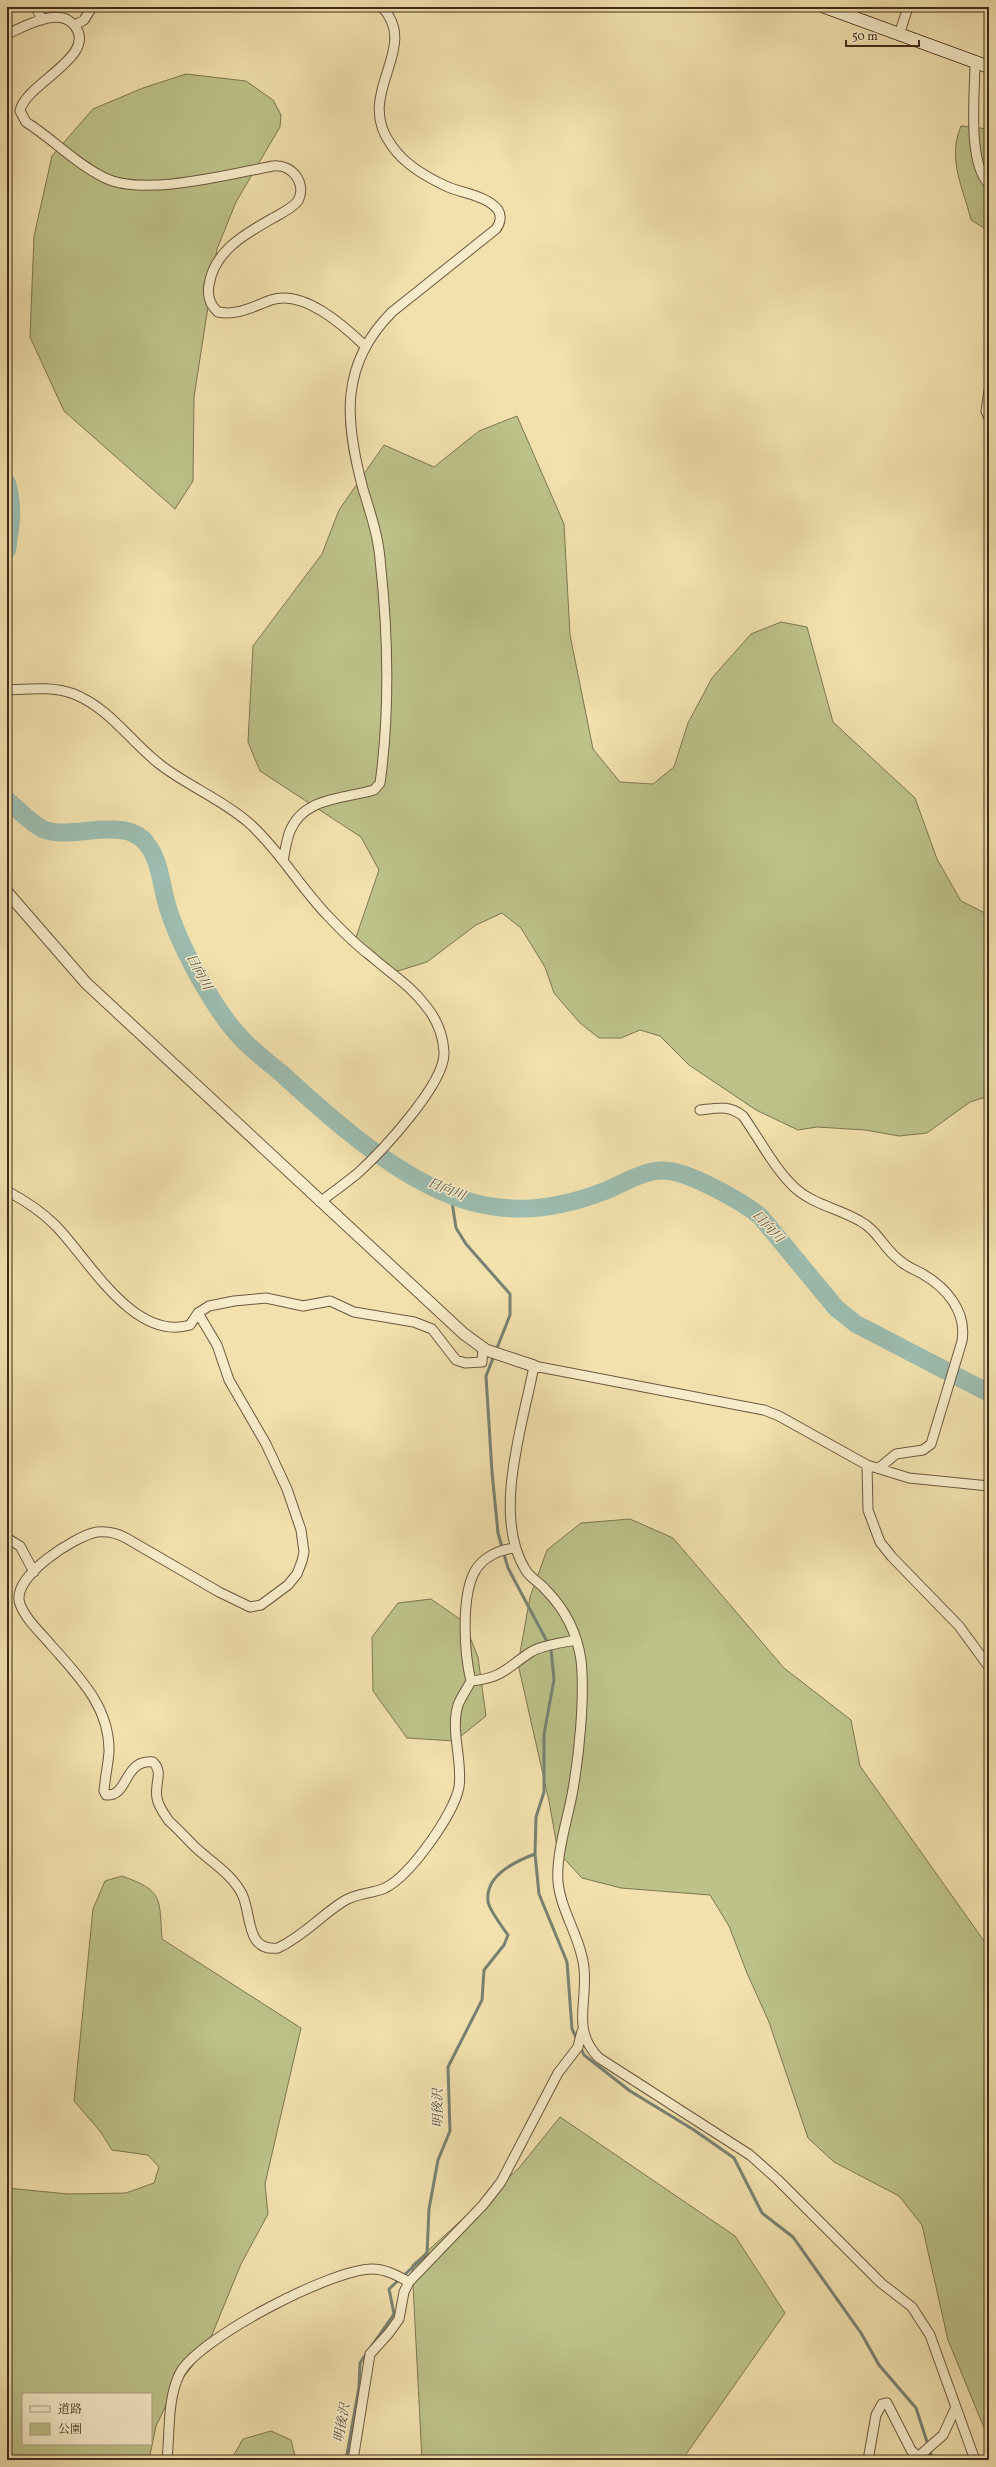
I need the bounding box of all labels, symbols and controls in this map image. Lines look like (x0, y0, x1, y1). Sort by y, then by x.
scale bar (846, 22, 919, 48)
text: 50 m (852, 29, 878, 45)
water label: 日向川 (181, 951, 216, 995)
water label: 日向川 (425, 1174, 469, 1206)
water label: 日向川 (747, 1207, 788, 1249)
water label: 明後沢 (430, 2086, 448, 2128)
legend (22, 2393, 152, 2445)
water label: 明後沢 (331, 2400, 356, 2444)
text: 道路 (58, 2402, 82, 2418)
text: 公園 (58, 2422, 82, 2438)

